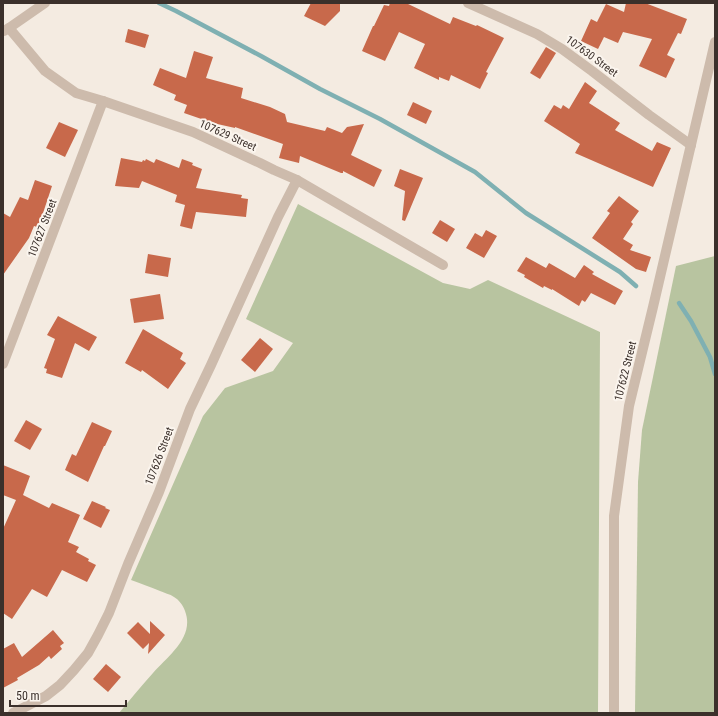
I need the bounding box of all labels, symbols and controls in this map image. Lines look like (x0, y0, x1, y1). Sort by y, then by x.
street label: 107630 Street (563, 33, 620, 80)
street label: 107629 Street (197, 117, 258, 154)
street label: 107627 Street (25, 197, 59, 259)
street label: 107622 Street (612, 340, 639, 402)
street label: 107626 Street (142, 425, 176, 487)
scale bar (10, 682, 126, 708)
text: 50 m (16, 689, 40, 703)

